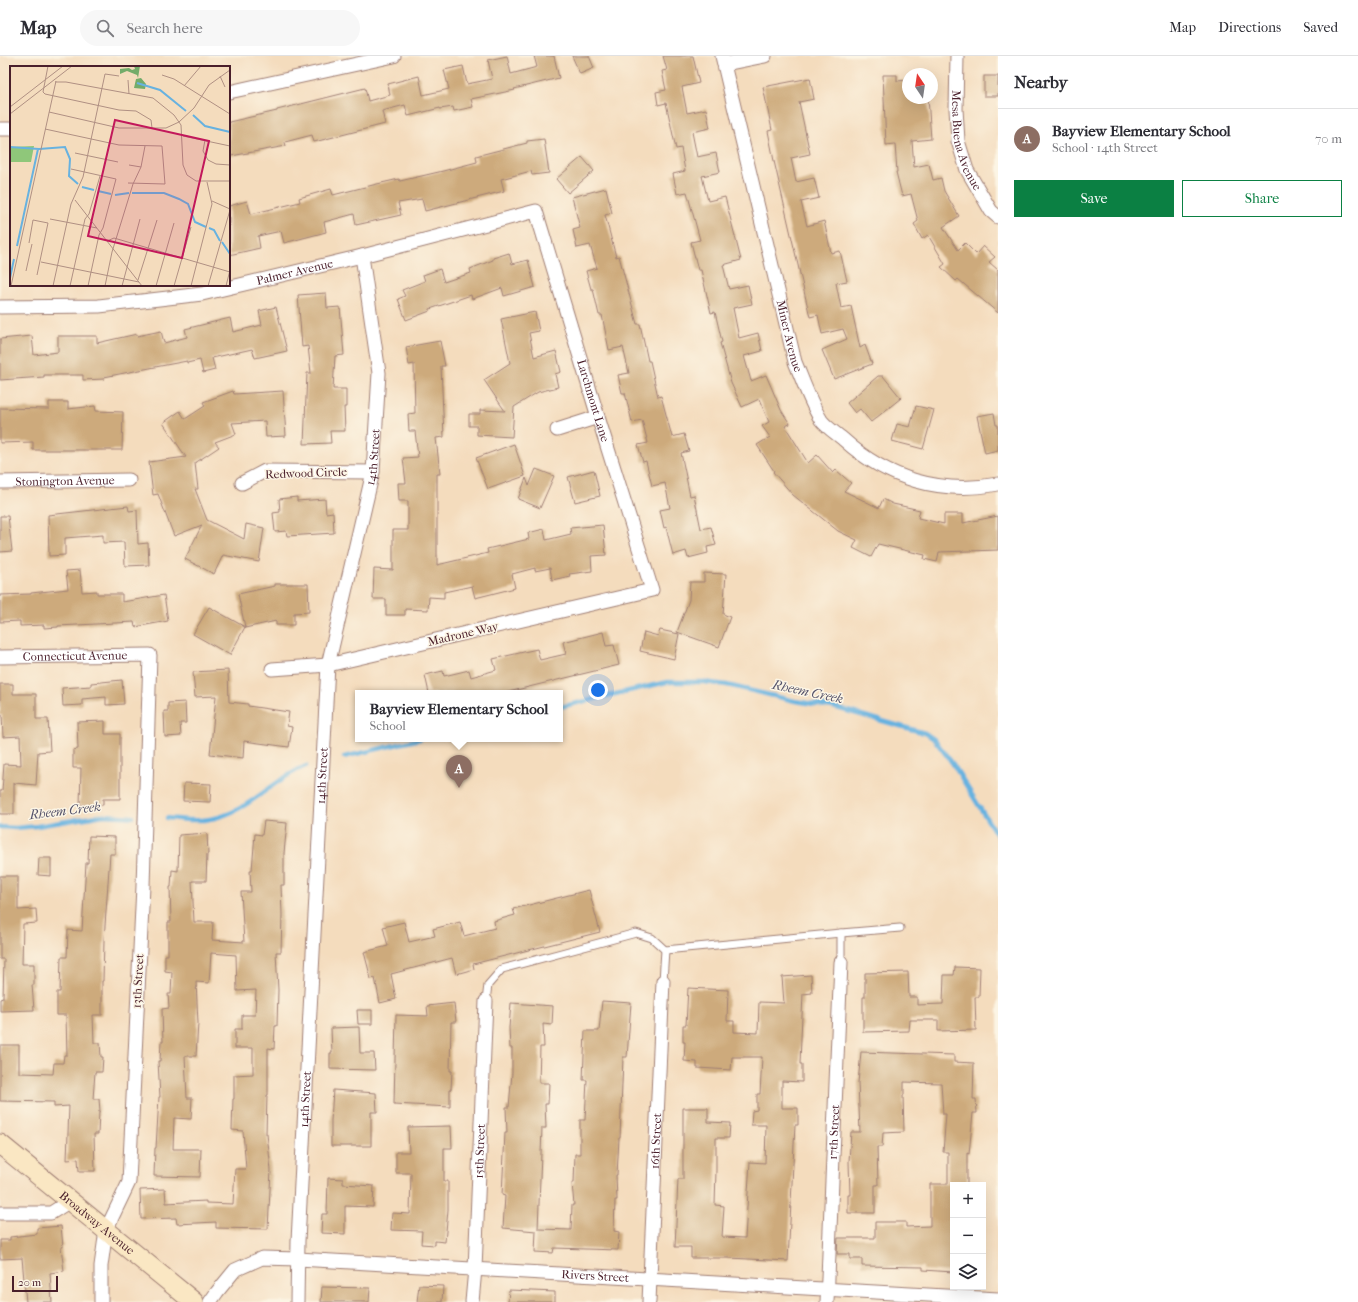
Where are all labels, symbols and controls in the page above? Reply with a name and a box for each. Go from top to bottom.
search box [80,10,360,46]
text: Map [20,17,56,39]
icon: search [94,17,116,39]
text: Search here [126,19,203,37]
text: Map [1169,19,1196,36]
text: Directions [1218,19,1281,36]
text: Saved [1303,19,1338,36]
inset map [10,66,230,286]
north arrow [902,68,938,104]
text: Nearby [1014,72,1068,92]
street label: Mesa Buena Avenue [949,90,984,193]
text: Bayview Elementary School [1052,122,1231,140]
text: A [1023,131,1031,146]
text: 70 m [1315,131,1342,146]
text: School · 14th Street [1052,140,1158,155]
button: Save [1014,180,1174,217]
button: Share [1182,180,1342,217]
street label: Palmer Avenue [255,256,334,288]
street label: Miner Avenue [773,299,805,374]
street label: Larchmont Lane [574,358,612,444]
street label: 14th Street [363,428,383,487]
street label: Redwood Circle [265,465,347,481]
street label: Stonington Avenue [15,473,115,489]
street label: Madrone Way [426,619,500,649]
street label: Connecticut Avenue [23,648,127,664]
water label: Rheem Creek [770,676,845,706]
your location [588,680,608,700]
popup [355,690,563,742]
text: Bayview Elementary School [370,700,548,718]
text: School [370,718,406,733]
street label: 14th Street [314,746,331,804]
pin: A [446,755,472,788]
water label: Rheem Creek [28,799,102,822]
street label: 13th Street [130,953,146,1009]
street label: 14th Street [297,1070,314,1128]
street label: 17th Street [826,1103,842,1160]
street label: 16th Street [648,1112,664,1169]
street label: 15th Street [472,1123,488,1179]
map controls [950,1182,986,1290]
button: + [950,1182,986,1218]
street label: Broadway Avenue [56,1188,137,1258]
button: − [950,1218,986,1254]
button: layers [950,1254,986,1290]
street label: Rivers Street [561,1267,630,1285]
scale bar [12,1274,58,1293]
text: 20 m [18,1276,41,1289]

